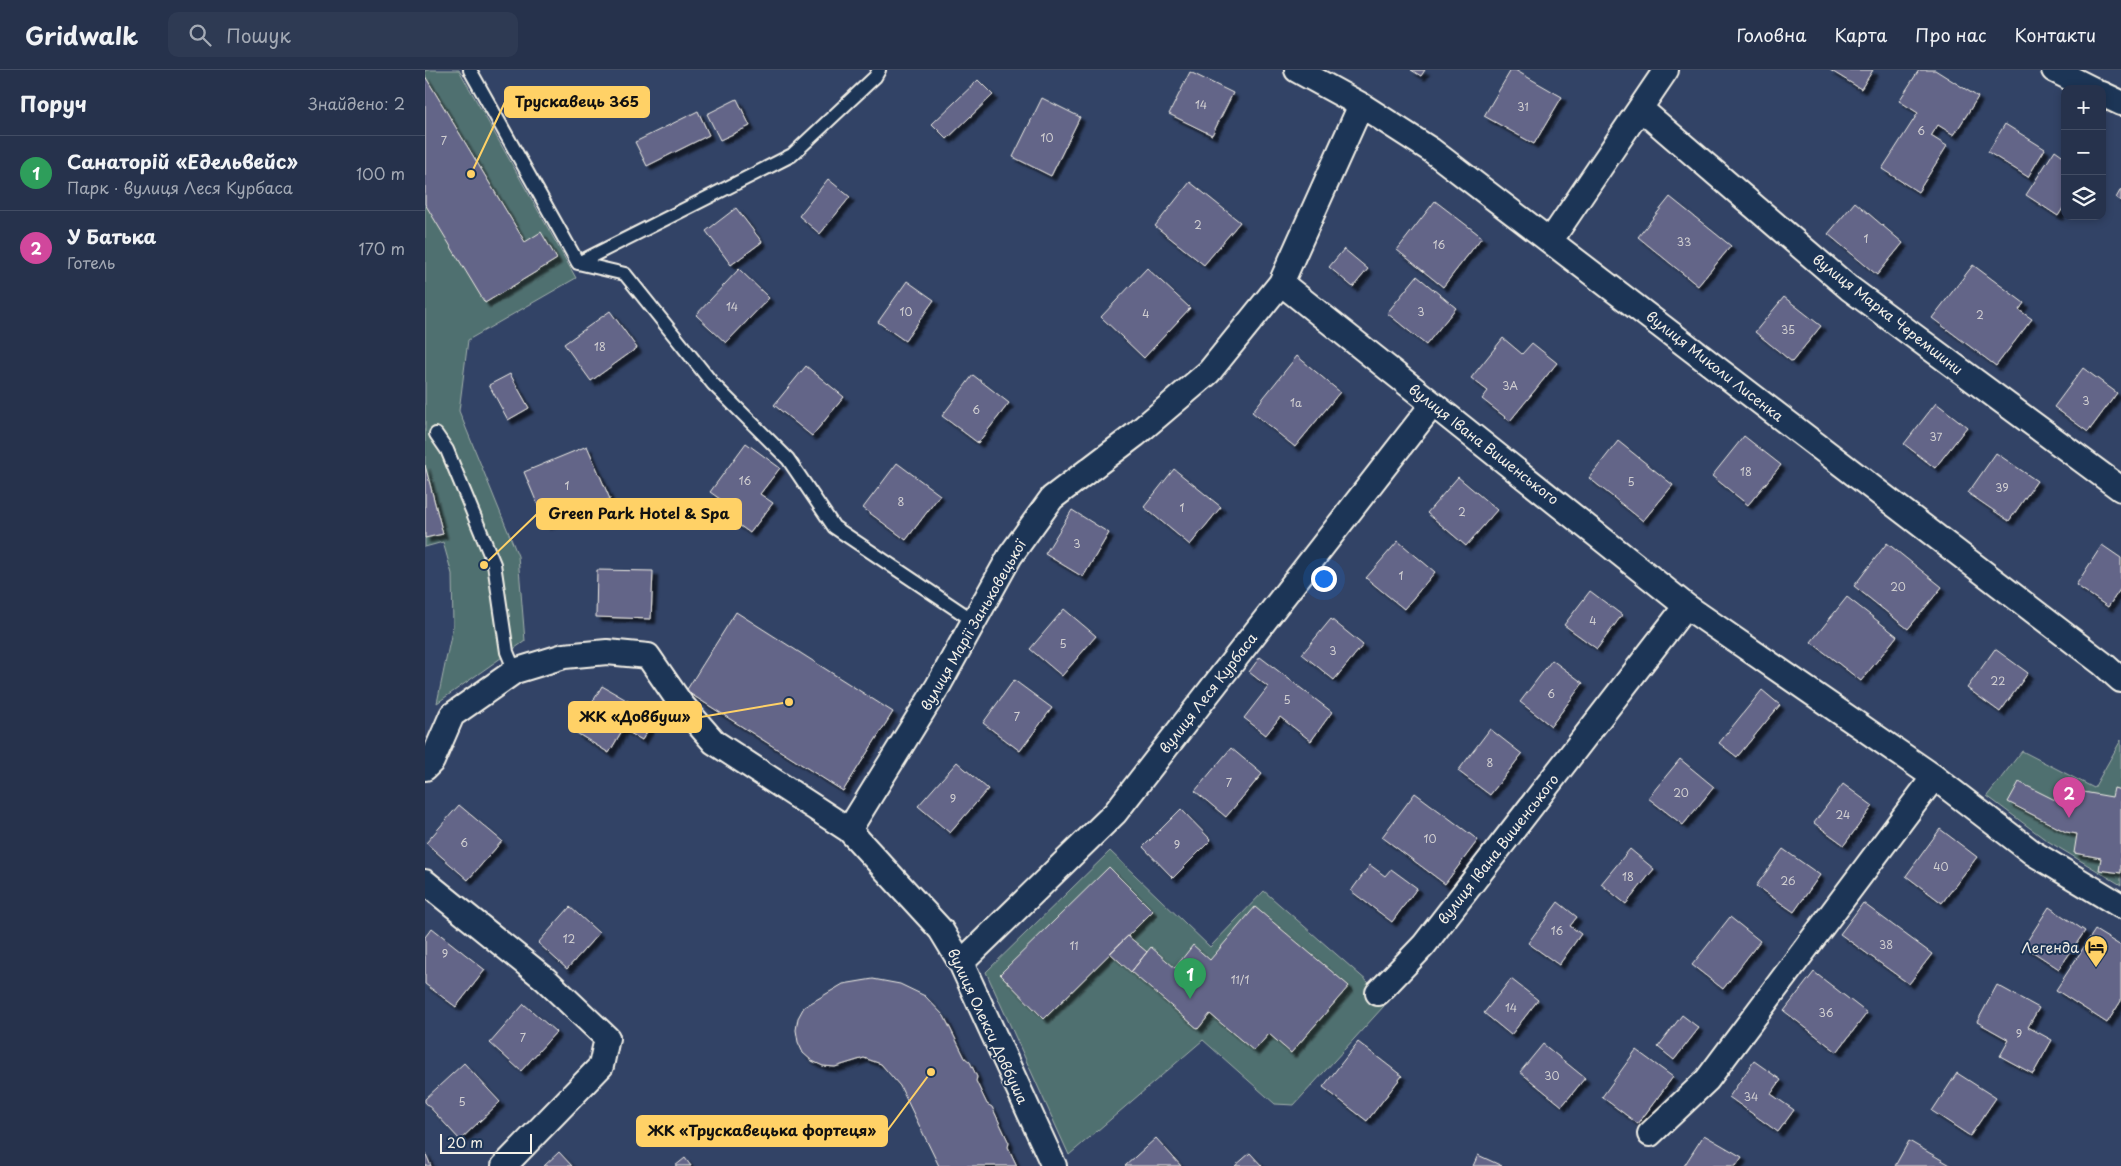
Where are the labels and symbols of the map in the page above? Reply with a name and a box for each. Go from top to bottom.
callout: Трускавець 365 [505,87,649,117]
text: Трускавець 365 [515,89,639,112]
house number: 14 [1195,96,1207,113]
house number: 31 [1517,98,1529,115]
house number: 6 [1917,122,1925,139]
house number: 10 [1041,129,1053,146]
house number: 7 [441,132,447,149]
house number: 2 [1194,216,1202,233]
house number: 1 [1864,230,1869,247]
house number: 33 [1677,233,1691,250]
house number: 16 [1433,236,1446,253]
street label: вулиця Марка Черемшини [1808,249,1968,379]
house number: 14 [726,298,738,315]
house number: 10 [900,303,912,320]
house number: 3 [1417,303,1425,320]
house number: 4 [1142,305,1150,322]
street label: вулиця Миколи Лисенка [1642,306,1788,427]
house number: 2 [1976,306,1984,323]
house number: 35 [1781,321,1795,338]
house number: 18 [594,338,606,355]
house number: 3А [1502,377,1518,394]
street label: вулиця Івана Вишенського [1404,379,1564,510]
house number: 3 [2082,392,2090,409]
house number: 1а [1290,394,1302,411]
house number: 6 [972,401,980,418]
house number: 37 [1930,428,1943,445]
house number: 18 [1740,463,1752,480]
house number: 16 [739,472,752,489]
house number: 5 [1627,473,1635,490]
house number: 1 [565,477,570,494]
house number: 39 [1995,479,2009,496]
house number: 8 [898,493,905,510]
callout: Green Park Hotel & Spa [537,499,741,529]
house number: 1 [1180,499,1185,516]
text: Green Park Hotel & Spa [548,501,731,524]
house number: 2 [1458,503,1466,520]
street label: вулиця Марії Заньковецької [915,535,1031,714]
house number: 3 [1073,535,1081,552]
your location [1311,566,1337,592]
house number: 1 [1399,567,1404,584]
house number: 20 [1890,578,1906,595]
house number: 4 [1589,612,1597,629]
street label: вулиця Леся Курбаса [1154,628,1262,758]
house number: 5 [1059,635,1067,652]
house number: 3 [1329,642,1337,659]
house number: 22 [1991,672,2005,689]
house number: 6 [1547,685,1555,702]
house number: 5 [1283,691,1291,708]
callout: ЖК «Довбуш» [569,702,701,732]
text: ЖК «Довбуш» [578,704,691,727]
house number: 7 [1014,708,1020,725]
house number: 8 [1487,754,1494,771]
street label: вулиця Івана Вишенського [1433,769,1564,929]
house number: 7 [1226,774,1232,791]
pin: 2 [2053,777,2085,818]
house number: 20 [1673,784,1689,801]
house number: 9 [950,790,956,807]
house number: 24 [1836,806,1850,823]
house number: 10 [1424,830,1436,847]
house number: 6 [460,834,468,851]
house number: 9 [1174,836,1180,853]
house number: 40 [1933,858,1949,875]
house number: 18 [1622,868,1634,885]
house number: 26 [1780,872,1796,889]
house number: 16 [1551,922,1564,939]
house number: 12 [563,930,576,947]
hotel icon: Легенда [2083,934,2109,968]
house number: 38 [1879,936,1893,953]
house number: 11 [1069,937,1079,954]
place label: Легенда [2022,937,2079,958]
house number: 9 [442,945,448,962]
street label: вулиця Олекси Довбуша [943,945,1034,1108]
pin: 1 [1174,958,1206,999]
house number: 11/1 [1231,971,1249,988]
house number: 14 [1505,999,1517,1016]
house number: 36 [1819,1004,1834,1021]
house number: 9 [2016,1025,2022,1042]
house number: 7 [520,1029,526,1046]
house number: 30 [1544,1067,1560,1084]
house number: 34 [1744,1088,1758,1105]
house number: 5 [458,1093,466,1110]
callout: ЖК «Трускавецька фортеця» [637,1116,887,1146]
text: ЖК «Трускавецька фортеця» [647,1118,876,1141]
scale bar [440,1131,533,1154]

